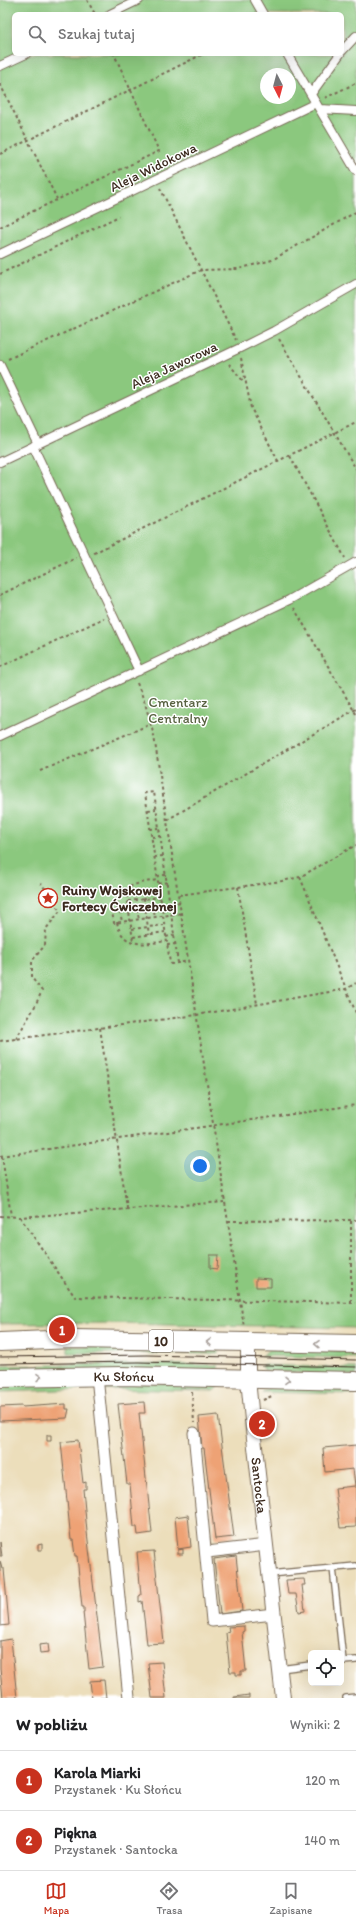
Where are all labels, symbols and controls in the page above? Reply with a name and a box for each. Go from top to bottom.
search box [12,12,344,56]
icon: search [26,23,48,45]
text: Szukaj tutaj [58,25,135,43]
north arrow [260,68,296,104]
street label: Aleja Widokowa [107,139,200,196]
street label: Aleja Jaworowa [128,338,221,393]
park label: Cmentarz Centralny [148,694,208,727]
place label: Ruiny Wojskowej Fortecy Ćwiczebnej [62,882,177,915]
place icon: Ruiny Wojskowej Fortecy Ćwiczebnej [37,887,59,909]
your location [190,1156,210,1176]
pin: 1 [49,1315,75,1345]
road number: 10 [149,1330,173,1352]
one-way arrow [206,1338,212,1346]
one-way arrow [314,1340,320,1348]
street label: Ku Słońcu [93,1368,155,1386]
one-way arrow [36,1373,42,1381]
one-way arrow [284,1376,290,1384]
pin: 2 [249,1409,275,1439]
street label: Santocka [247,1456,270,1515]
map controls [308,1650,344,1686]
button: locate [308,1650,344,1686]
text: W pobliżu [16,1714,87,1734]
text: Wyniki: 2 [290,1717,340,1732]
text: Karola Miarki [54,1764,141,1782]
text: 1 [26,1773,32,1788]
text: 120 m [305,1773,340,1788]
text: Przystanek · Ku Słońcu [54,1782,182,1797]
text: Piękna [54,1824,97,1842]
text: 2 [26,1833,32,1848]
text: 140 m [304,1833,340,1848]
text: Przystanek · Santocka [54,1842,178,1857]
tab: Mapa [44,1880,69,1917]
tab: Trasa [157,1880,182,1917]
tab: Zapisane [270,1880,312,1917]

